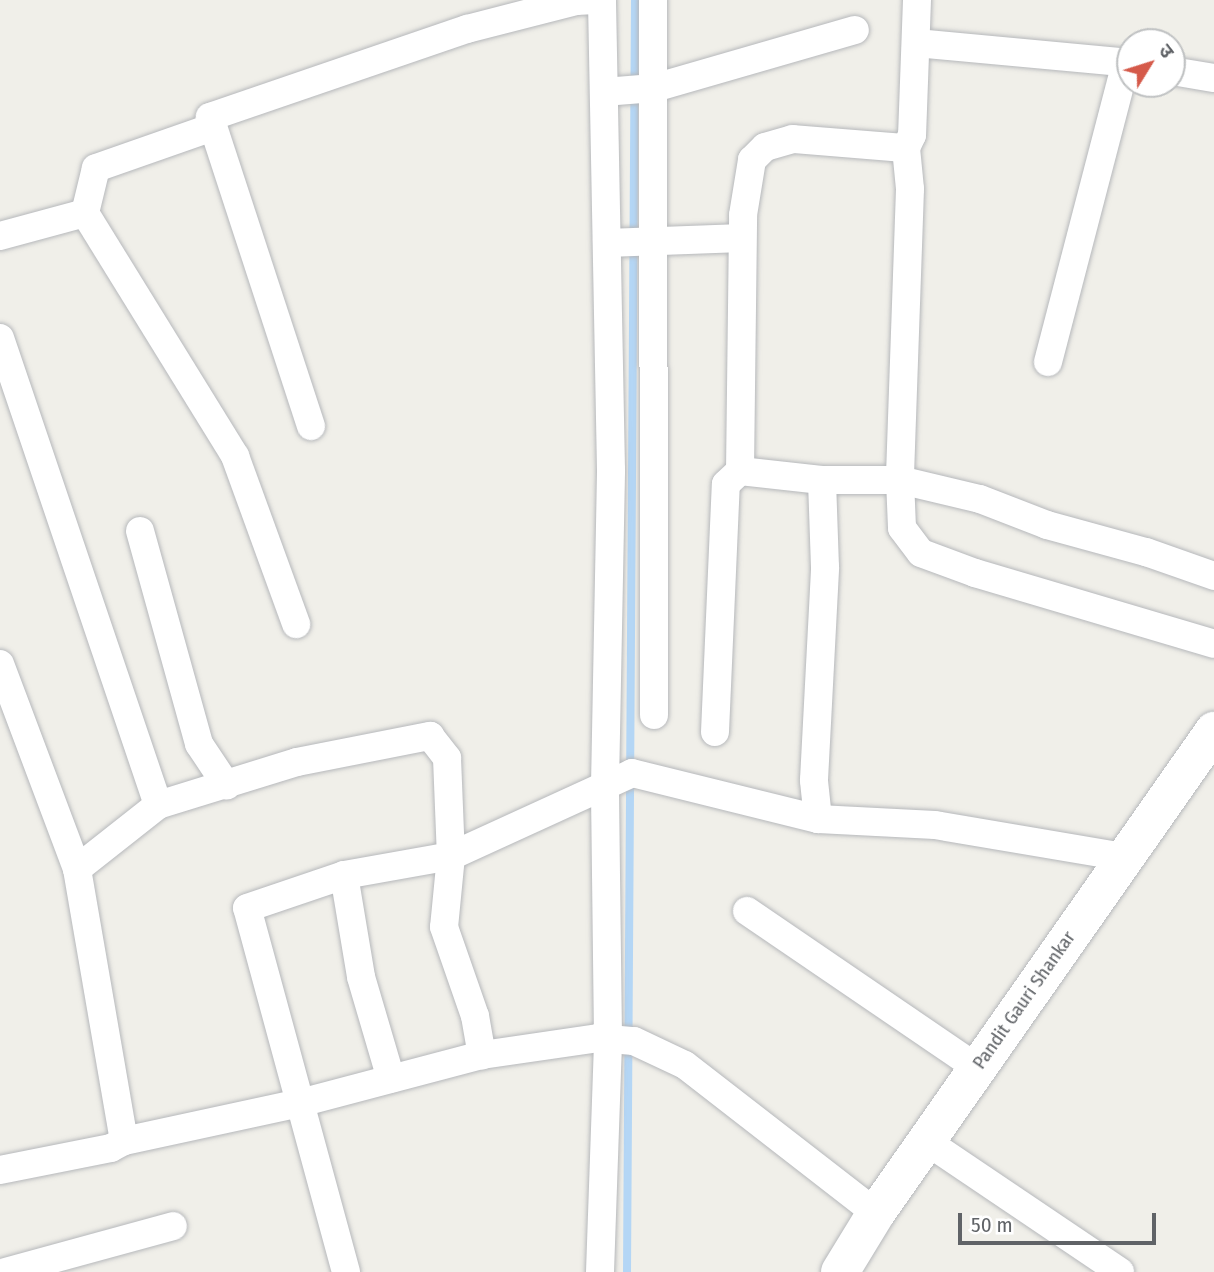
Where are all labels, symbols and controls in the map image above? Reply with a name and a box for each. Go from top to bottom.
north arrow [1116,28,1186,98]
text: उ [1154,40,1179,62]
street label: Pandit Gauri Shankar [968,927,1080,1073]
scale bar [962,1198,1160,1242]
text: 50 m [971,1212,1013,1238]

